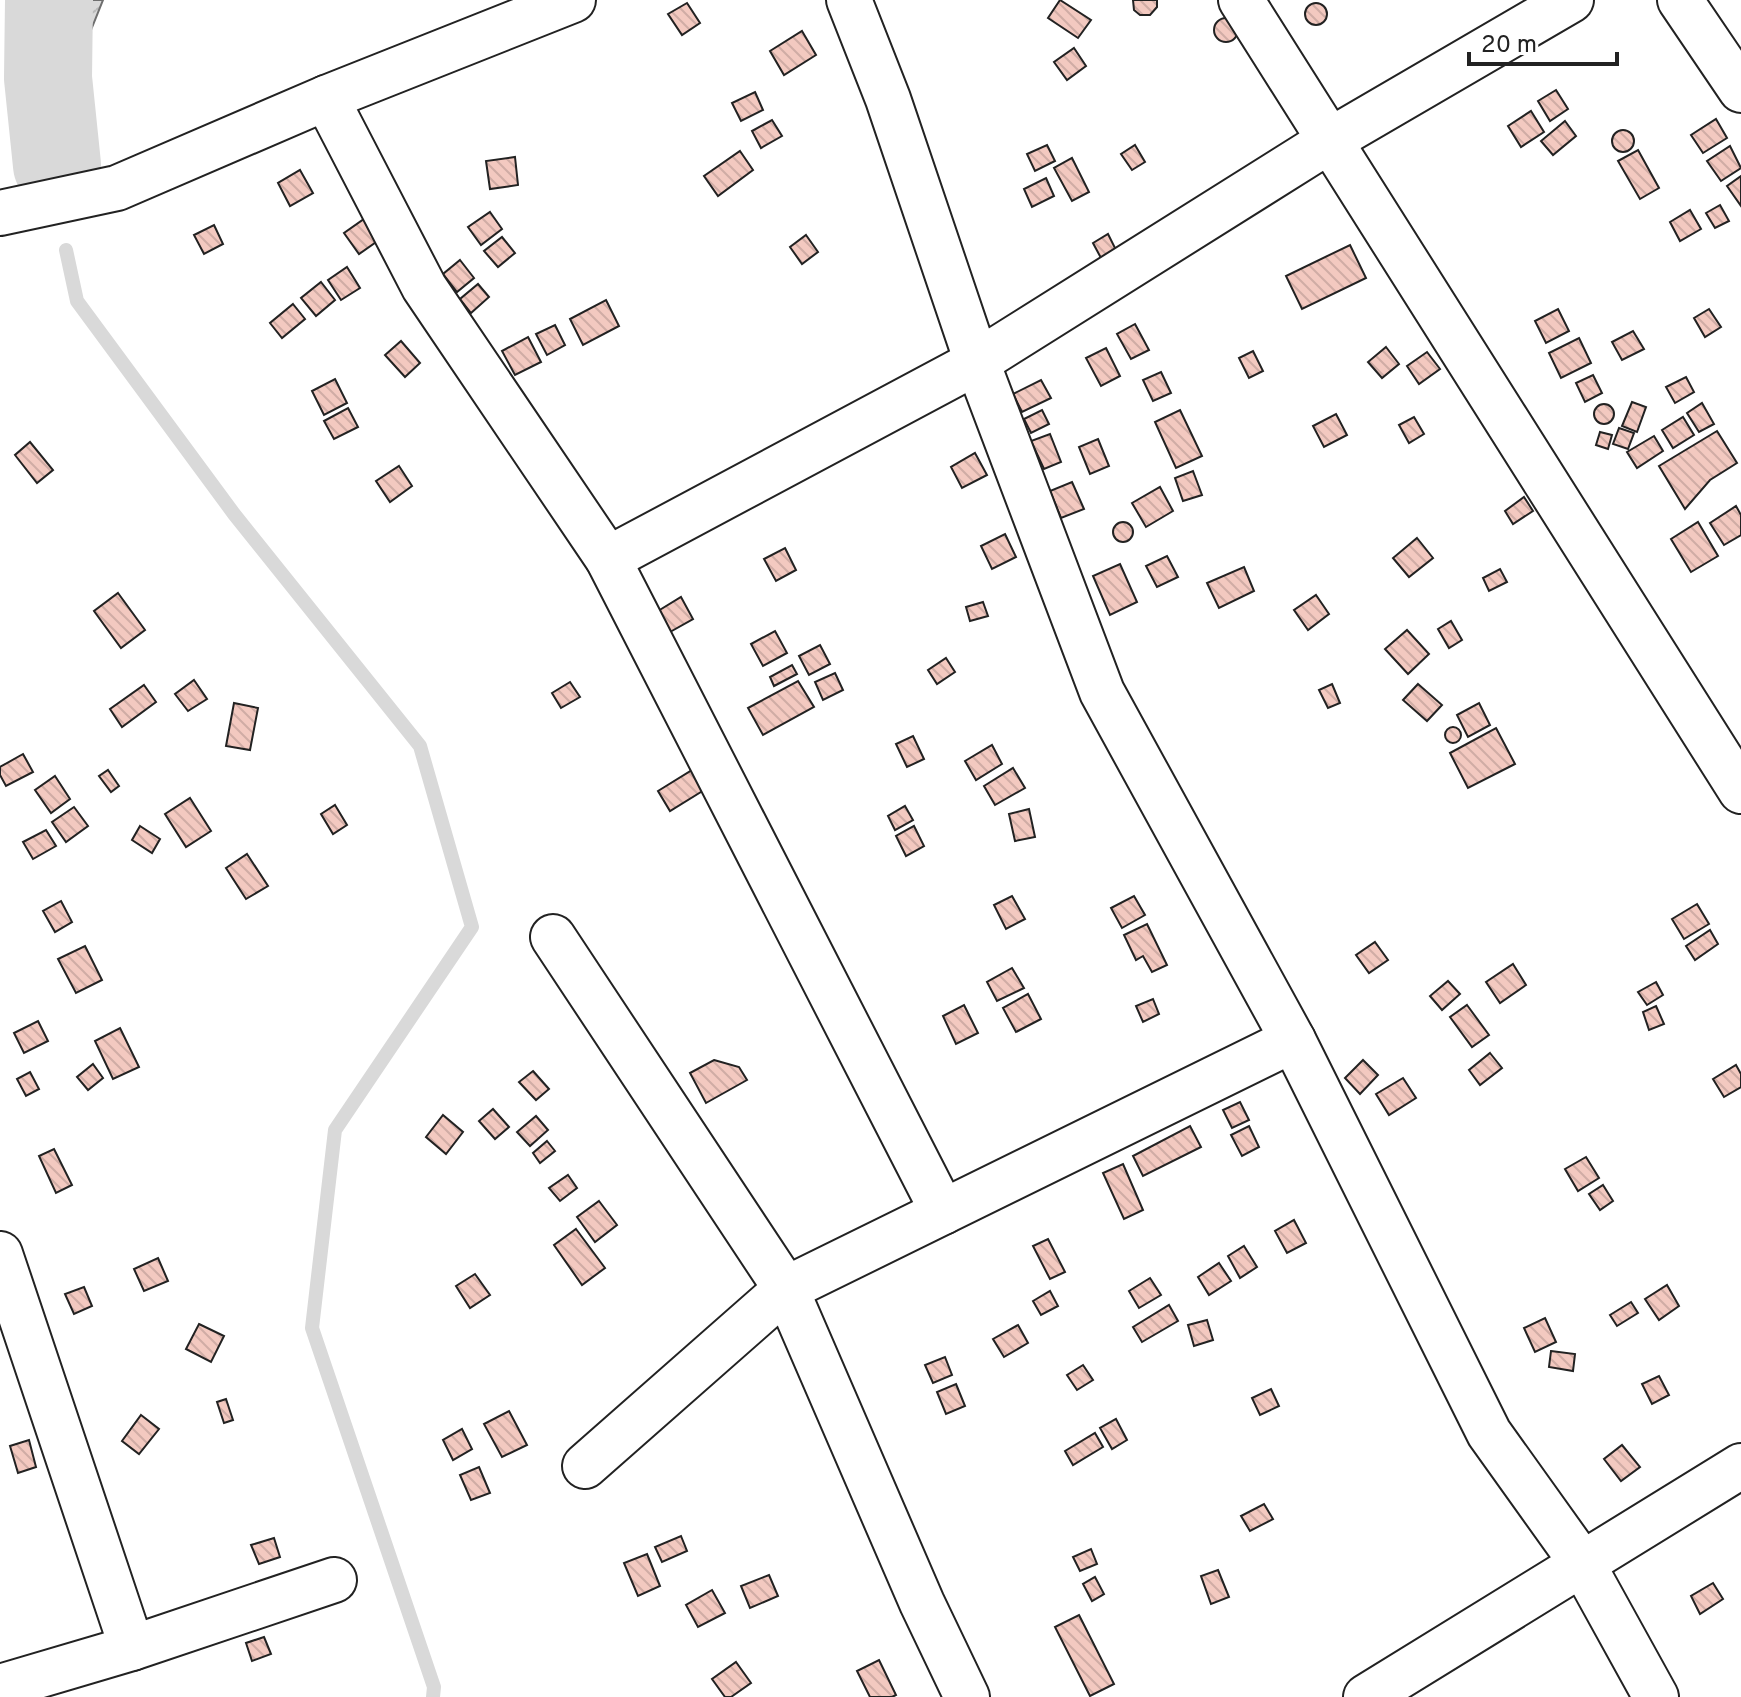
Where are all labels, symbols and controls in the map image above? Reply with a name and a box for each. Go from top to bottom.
scale bar [1469,16,1617,66]
text: 20 m [1481,31,1537,61]

